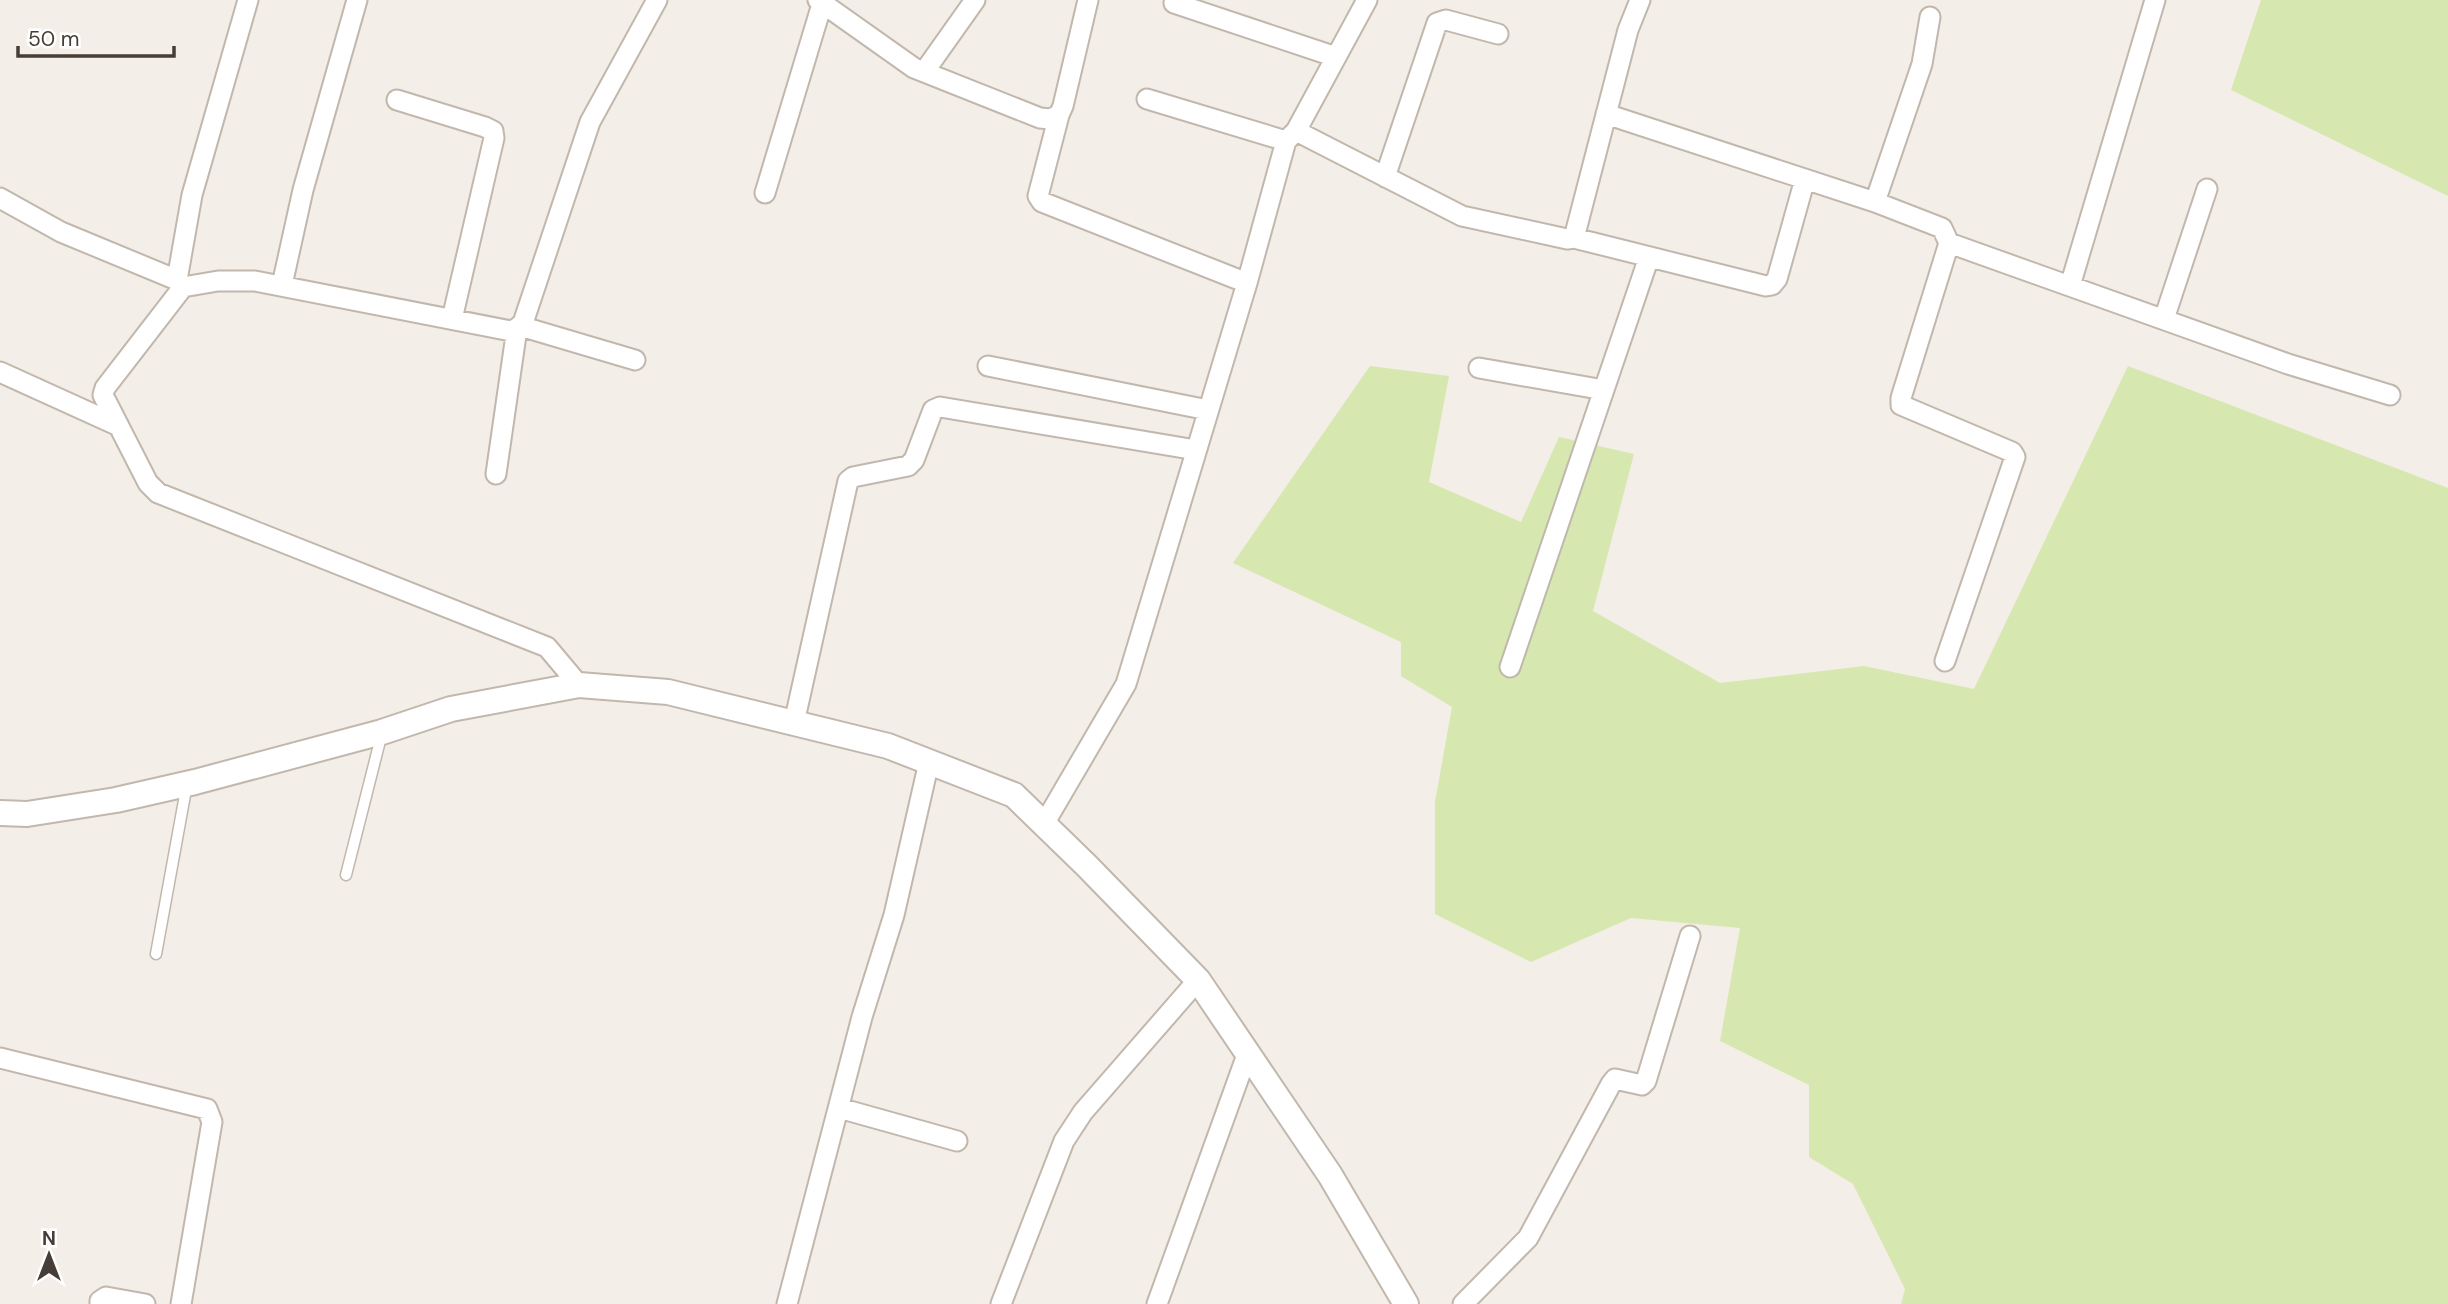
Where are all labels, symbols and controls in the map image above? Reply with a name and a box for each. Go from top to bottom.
scale bar [18,14,173,58]
text: 50 m [28,25,79,53]
north arrow [14,1220,84,1290]
text: N [42,1226,56,1251]

